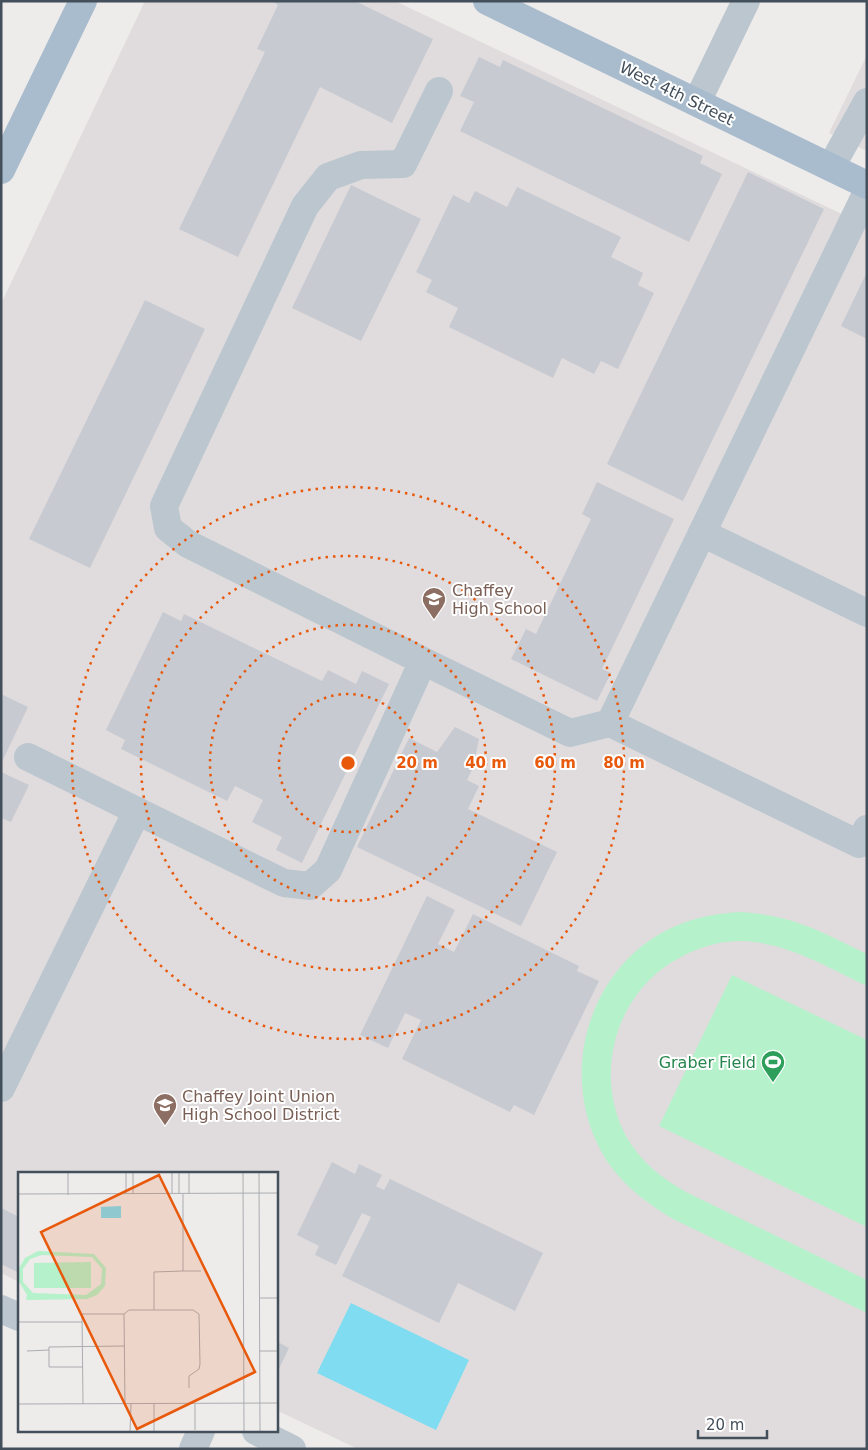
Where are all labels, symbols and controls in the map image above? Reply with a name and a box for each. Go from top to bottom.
street label: West 4th Street [617,58,737,129]
place label: Chaffey High School [452,581,547,618]
school or university icon: Chaffey High School [421,586,447,620]
centre of rings [339,754,357,772]
text: 20 m [396,754,438,772]
text: 40 m [465,754,507,772]
text: 60 m [534,754,576,772]
text: 80 m [603,754,645,772]
sports icon: Graber Field [760,1049,786,1083]
place label: Graber Field [659,1053,756,1072]
place label: Chaffey Joint Union High School District [182,1087,340,1124]
school or university icon: Chaffey Joint Union High School District [152,1092,178,1126]
inset map [18,1172,278,1432]
scale bar [698,1408,767,1440]
text: 20 m [706,1416,744,1434]

